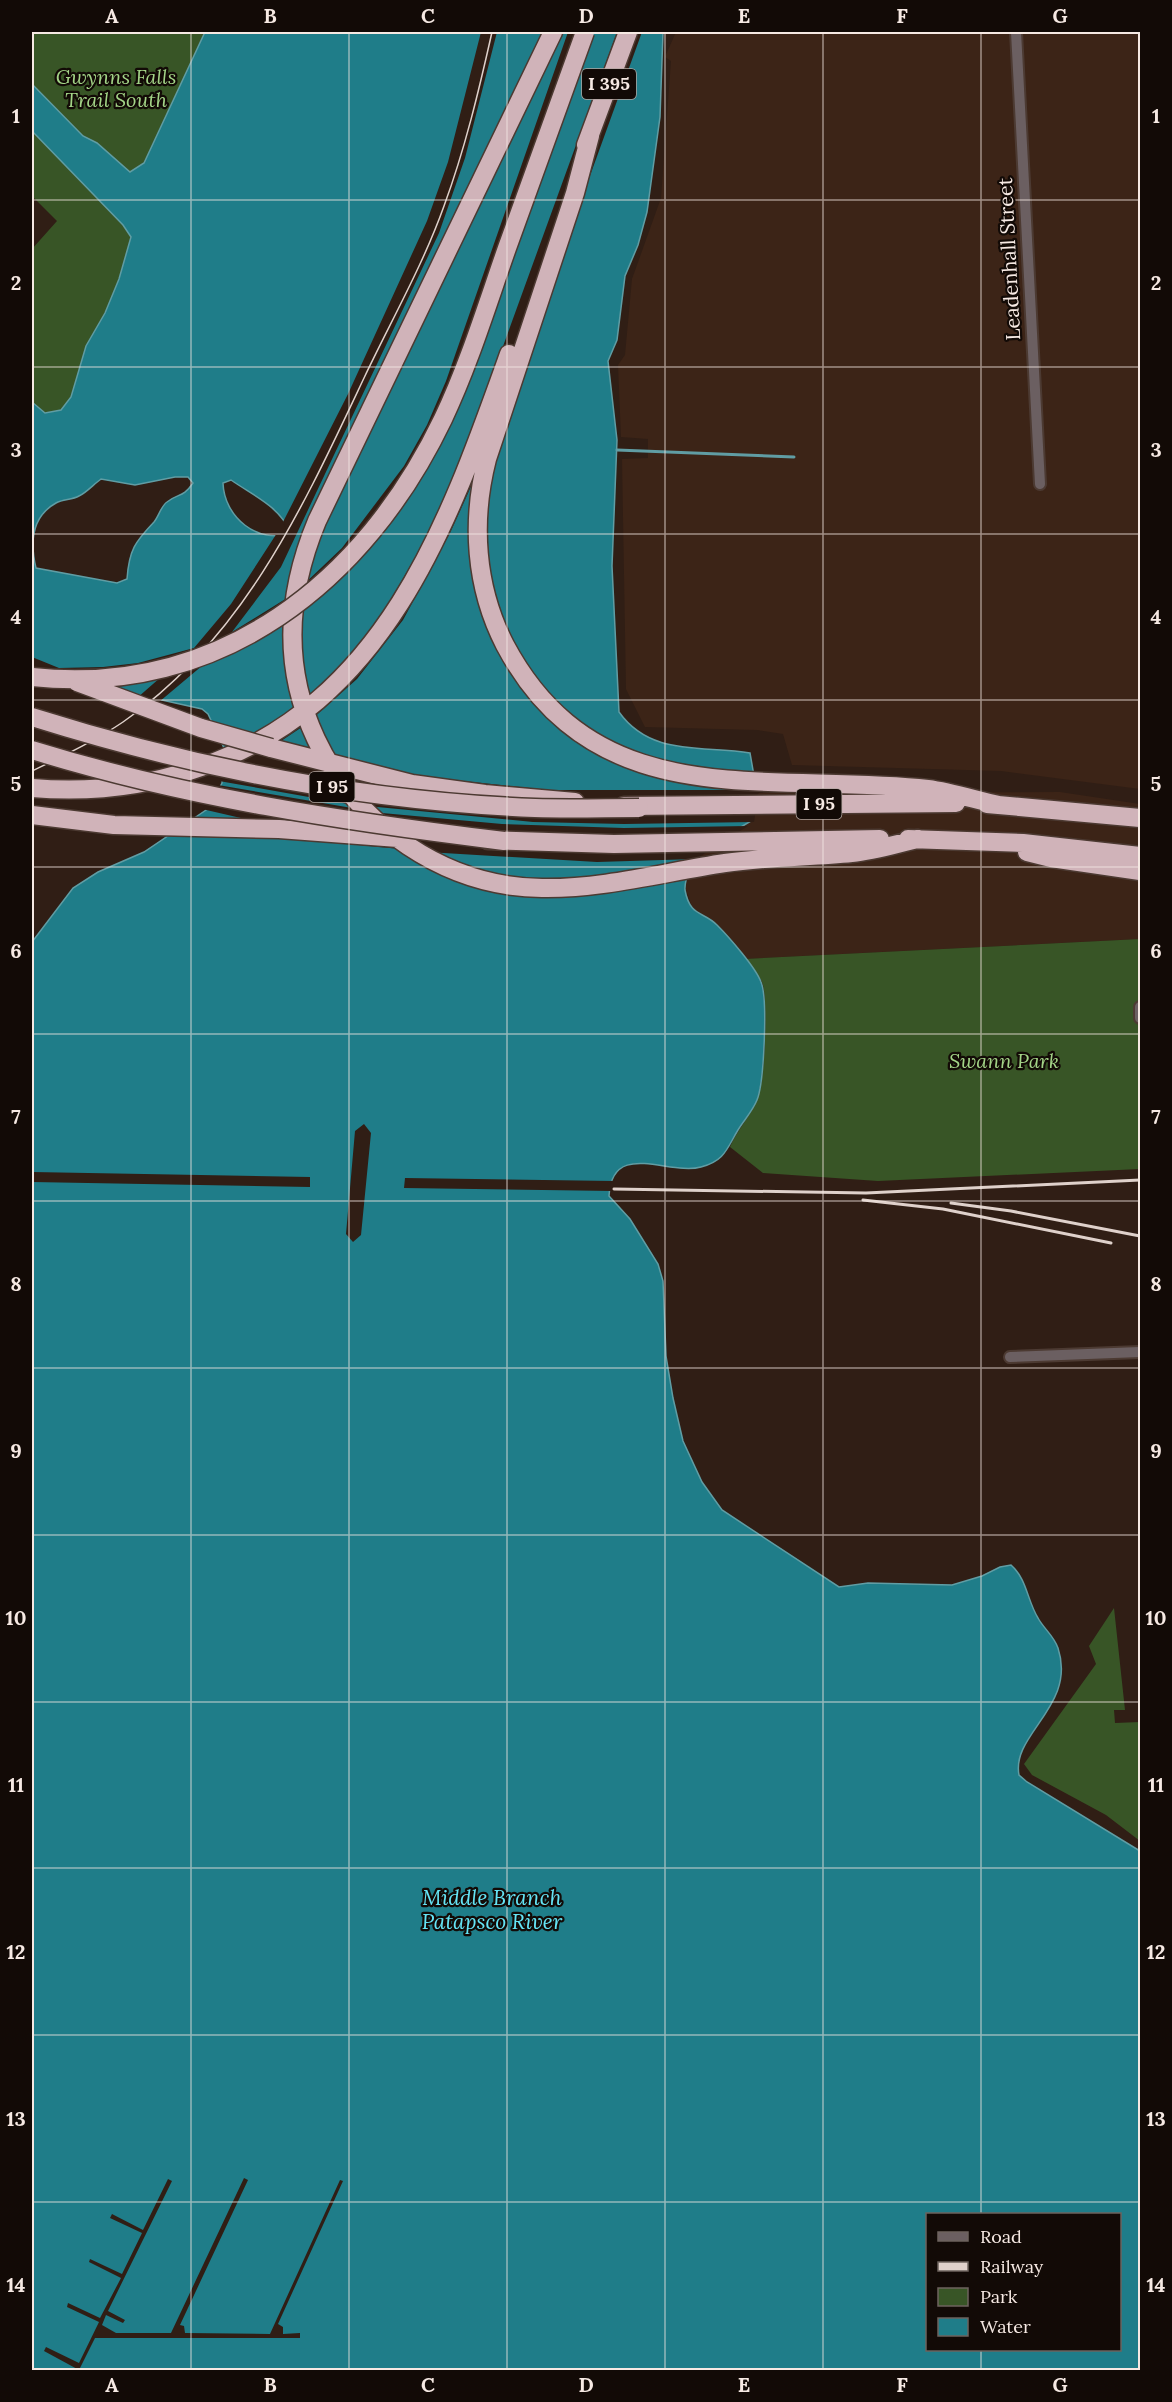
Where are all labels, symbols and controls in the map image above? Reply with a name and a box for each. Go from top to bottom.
text: A [105,3,119,28]
text: B [263,3,277,28]
text: C [421,3,435,28]
text: D [578,3,594,28]
text: E [738,3,750,28]
text: F [896,3,908,28]
text: G [1052,3,1068,28]
park label: Gwynns Falls Trail South [56,64,176,112]
road number: I 395 [582,69,636,99]
text: 1 [12,103,20,128]
text: 1 [1152,103,1160,128]
street label: Leadenhall Street [992,177,1025,341]
text: 2 [11,270,21,295]
text: 2 [1151,270,1161,295]
text: 3 [10,437,22,462]
text: 3 [1150,437,1162,462]
text: 4 [11,604,22,629]
text: 4 [1151,604,1162,629]
text: 5 [11,771,22,796]
text: 5 [1151,771,1162,796]
road number: I 95 [310,772,354,802]
road number: I 95 [796,789,842,819]
text: 6 [10,938,22,963]
text: 6 [1150,938,1162,963]
park label: Swann Park [949,1048,1059,1073]
text: 7 [11,1104,21,1129]
text: 7 [1151,1104,1161,1129]
text: 8 [10,1271,22,1296]
text: 8 [1150,1271,1162,1296]
text: 9 [10,1438,22,1463]
text: 9 [1150,1438,1162,1463]
text: 10 [6,1605,26,1630]
text: 10 [1146,1605,1166,1630]
text: 11 [8,1772,24,1797]
text: 11 [1148,1772,1164,1797]
water label: Middle Branch Patapsco River [422,1884,563,1935]
text: 12 [7,1939,25,1964]
text: 12 [1147,1939,1165,1964]
text: 13 [6,2106,26,2131]
text: 13 [1146,2106,1166,2131]
legend [926,2213,1121,2351]
text: Road [980,2225,1022,2248]
text: Railway [980,2255,1044,2278]
text: 14 [6,2272,26,2297]
text: 14 [1146,2272,1166,2297]
text: Park [980,2285,1018,2308]
text: Water [980,2315,1031,2338]
text: A [105,2372,119,2397]
text: B [263,2372,277,2397]
text: C [421,2372,435,2397]
text: D [578,2372,594,2397]
text: E [738,2372,750,2397]
text: F [896,2372,908,2397]
text: G [1052,2372,1068,2397]

